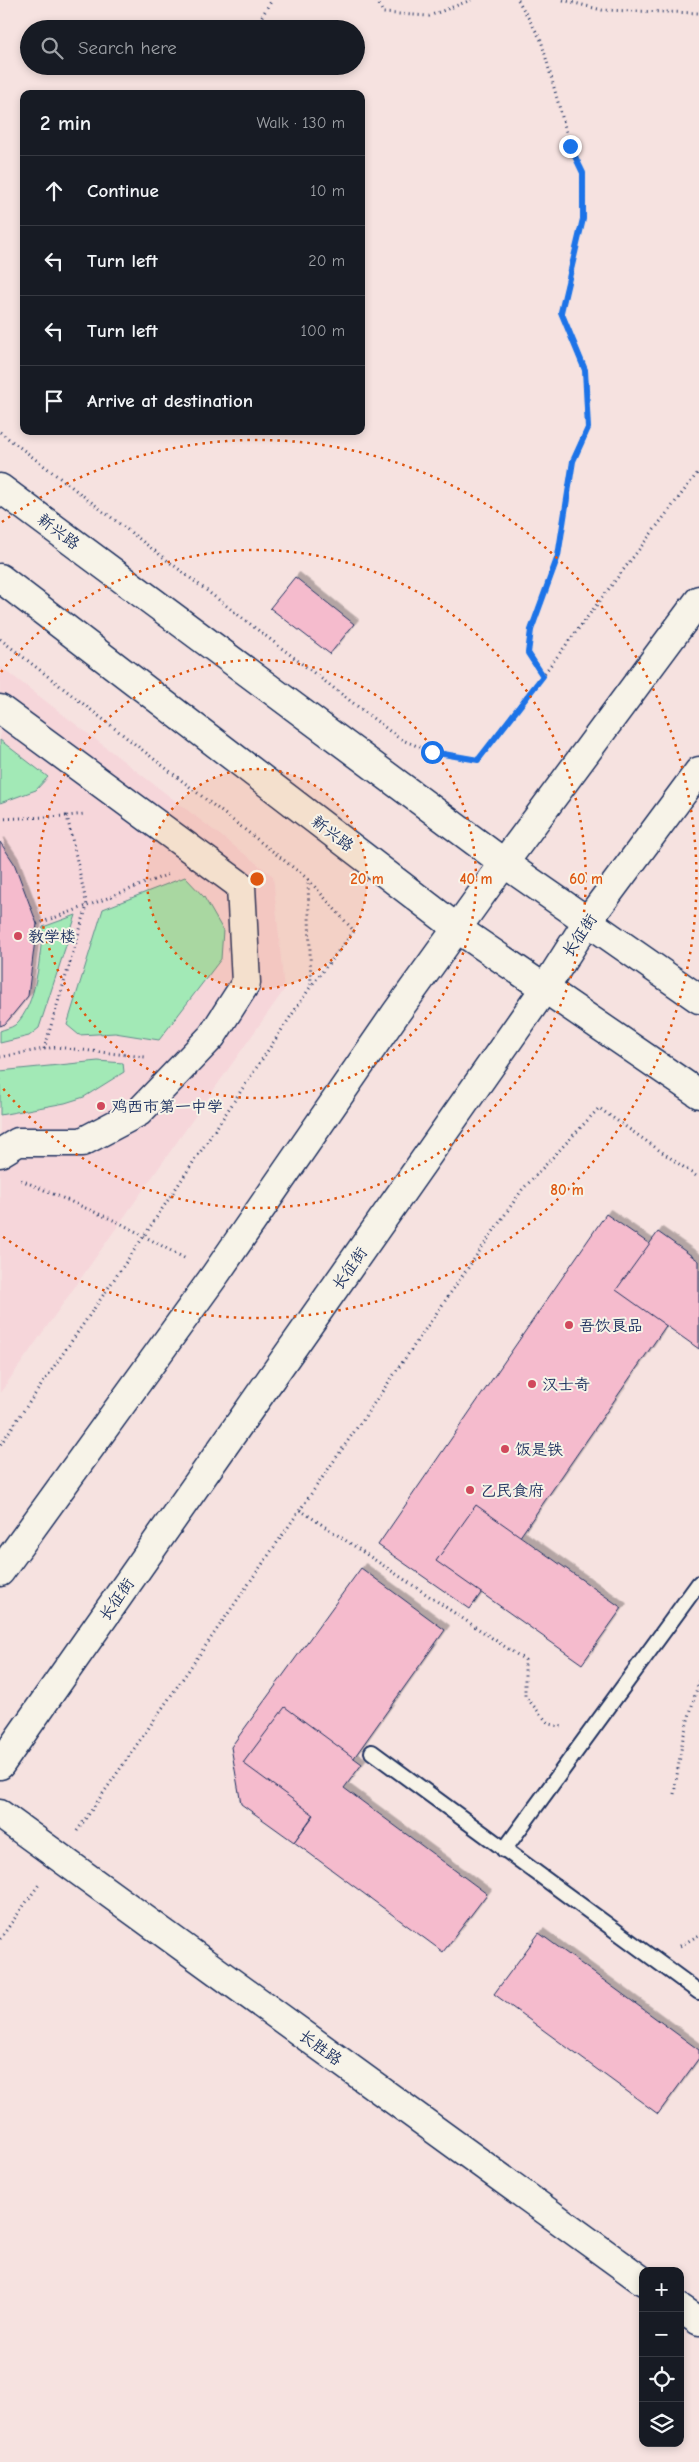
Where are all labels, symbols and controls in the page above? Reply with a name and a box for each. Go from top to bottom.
search box [20,20,365,75]
icon: search [38,34,66,62]
text: Search here [78,37,177,59]
text: 2 min [40,111,91,135]
text: Walk · 130 m [256,114,345,132]
route end [559,135,582,158]
icon: ahead [40,177,68,205]
text: Continue [87,180,159,202]
text: 10 m [310,182,345,200]
icon: left [40,247,68,275]
text: Turn left [87,250,158,272]
text: 20 m [308,252,345,270]
icon: left [40,317,68,345]
text: Turn left [87,320,158,342]
text: 100 m [301,322,345,340]
icon: arrive [40,387,68,415]
text: Arrive at destination [87,390,253,412]
street label: 新兴路 [34,510,83,553]
route start [421,741,444,764]
street label: 新兴路 [308,812,357,855]
centre of rings [248,870,266,888]
text: 20 m [350,870,384,888]
text: 40 m [460,870,493,888]
text: 60 m [569,870,603,888]
street label: 长征街 [559,911,601,960]
place label: 教学楼 [28,928,76,946]
marker: 教学楼 [12,930,24,942]
place label: 鸡西市第一中学 [111,1098,223,1116]
marker: 鸡西市第一中学 [95,1100,107,1112]
text: 80 m [550,1181,584,1199]
street label: 长征街 [329,1244,371,1293]
place label: 吾饮良品 [579,1317,643,1335]
marker: 吾饮良品 [563,1319,575,1331]
place label: 汉士奇 [542,1376,590,1394]
marker: 汉士奇 [526,1378,538,1390]
place label: 饭是铁 [515,1441,563,1459]
marker: 饭是铁 [499,1443,511,1455]
place label: 乙民食府 [480,1482,544,1500]
marker: 乙民食府 [464,1484,476,1496]
street label: 长征街 [96,1575,138,1624]
street label: 长胜路 [296,2026,345,2069]
map controls [639,2267,684,2447]
button: + [639,2267,684,2312]
button: − [639,2312,684,2357]
button: locate [639,2357,684,2402]
button: layers [639,2402,684,2447]

